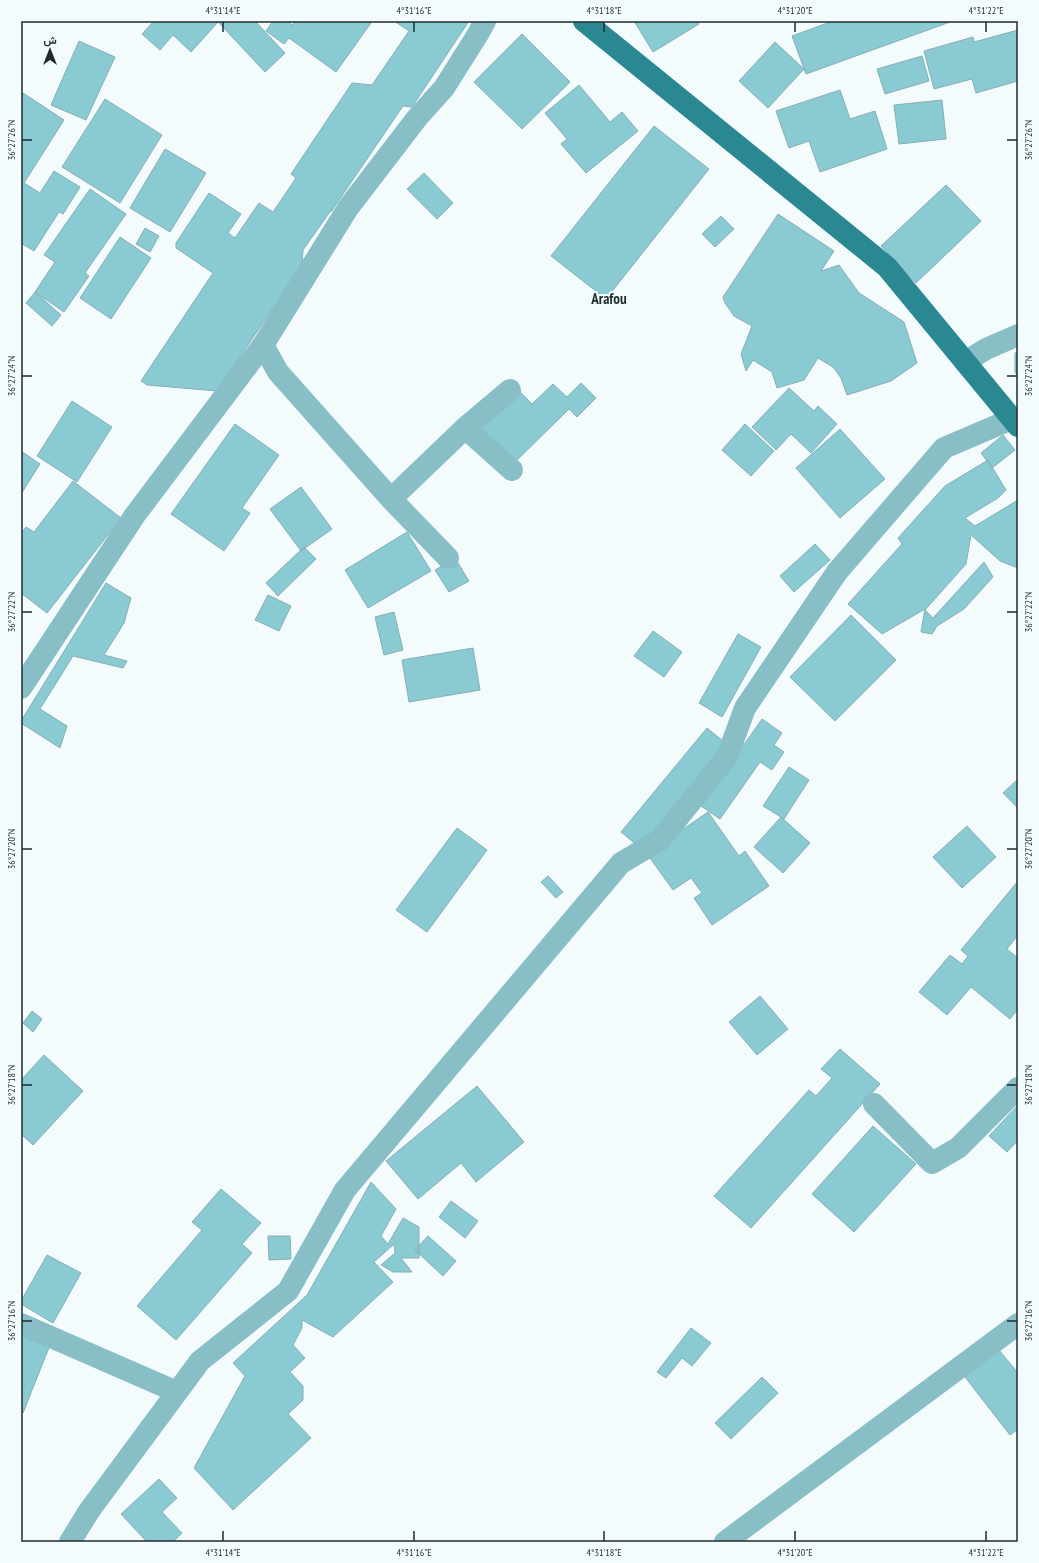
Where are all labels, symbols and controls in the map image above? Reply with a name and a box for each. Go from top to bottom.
text: 4°31'14"E [206,4,240,17]
text: 4°31'16"E [397,4,431,17]
text: 4°31'18"E [587,4,621,17]
text: 4°31'20"E [778,4,812,17]
text: 4°31'22"E [969,4,1003,17]
north arrow [30,30,70,70]
text: ش [43,33,57,47]
text: 36°27'26"N [5,120,18,160]
text: 36°27'26"N [1022,120,1035,160]
district label: Arafou [590,289,627,308]
text: 36°27'24"N [5,356,18,396]
text: 36°27'24"N [1022,356,1035,396]
text: 36°27'22"N [5,592,18,632]
text: 36°27'22"N [1022,592,1035,632]
text: 36°27'20"N [5,829,18,869]
text: 36°27'20"N [1022,829,1035,869]
text: 36°27'18"N [5,1065,18,1105]
text: 36°27'18"N [1022,1065,1035,1105]
text: 36°27'16"N [5,1301,18,1341]
text: 36°27'16"N [1022,1301,1035,1341]
text: 4°31'14"E [206,1546,240,1559]
text: 4°31'16"E [397,1546,431,1559]
text: 4°31'18"E [587,1546,621,1559]
text: 4°31'20"E [778,1546,812,1559]
text: 4°31'22"E [969,1546,1003,1559]

